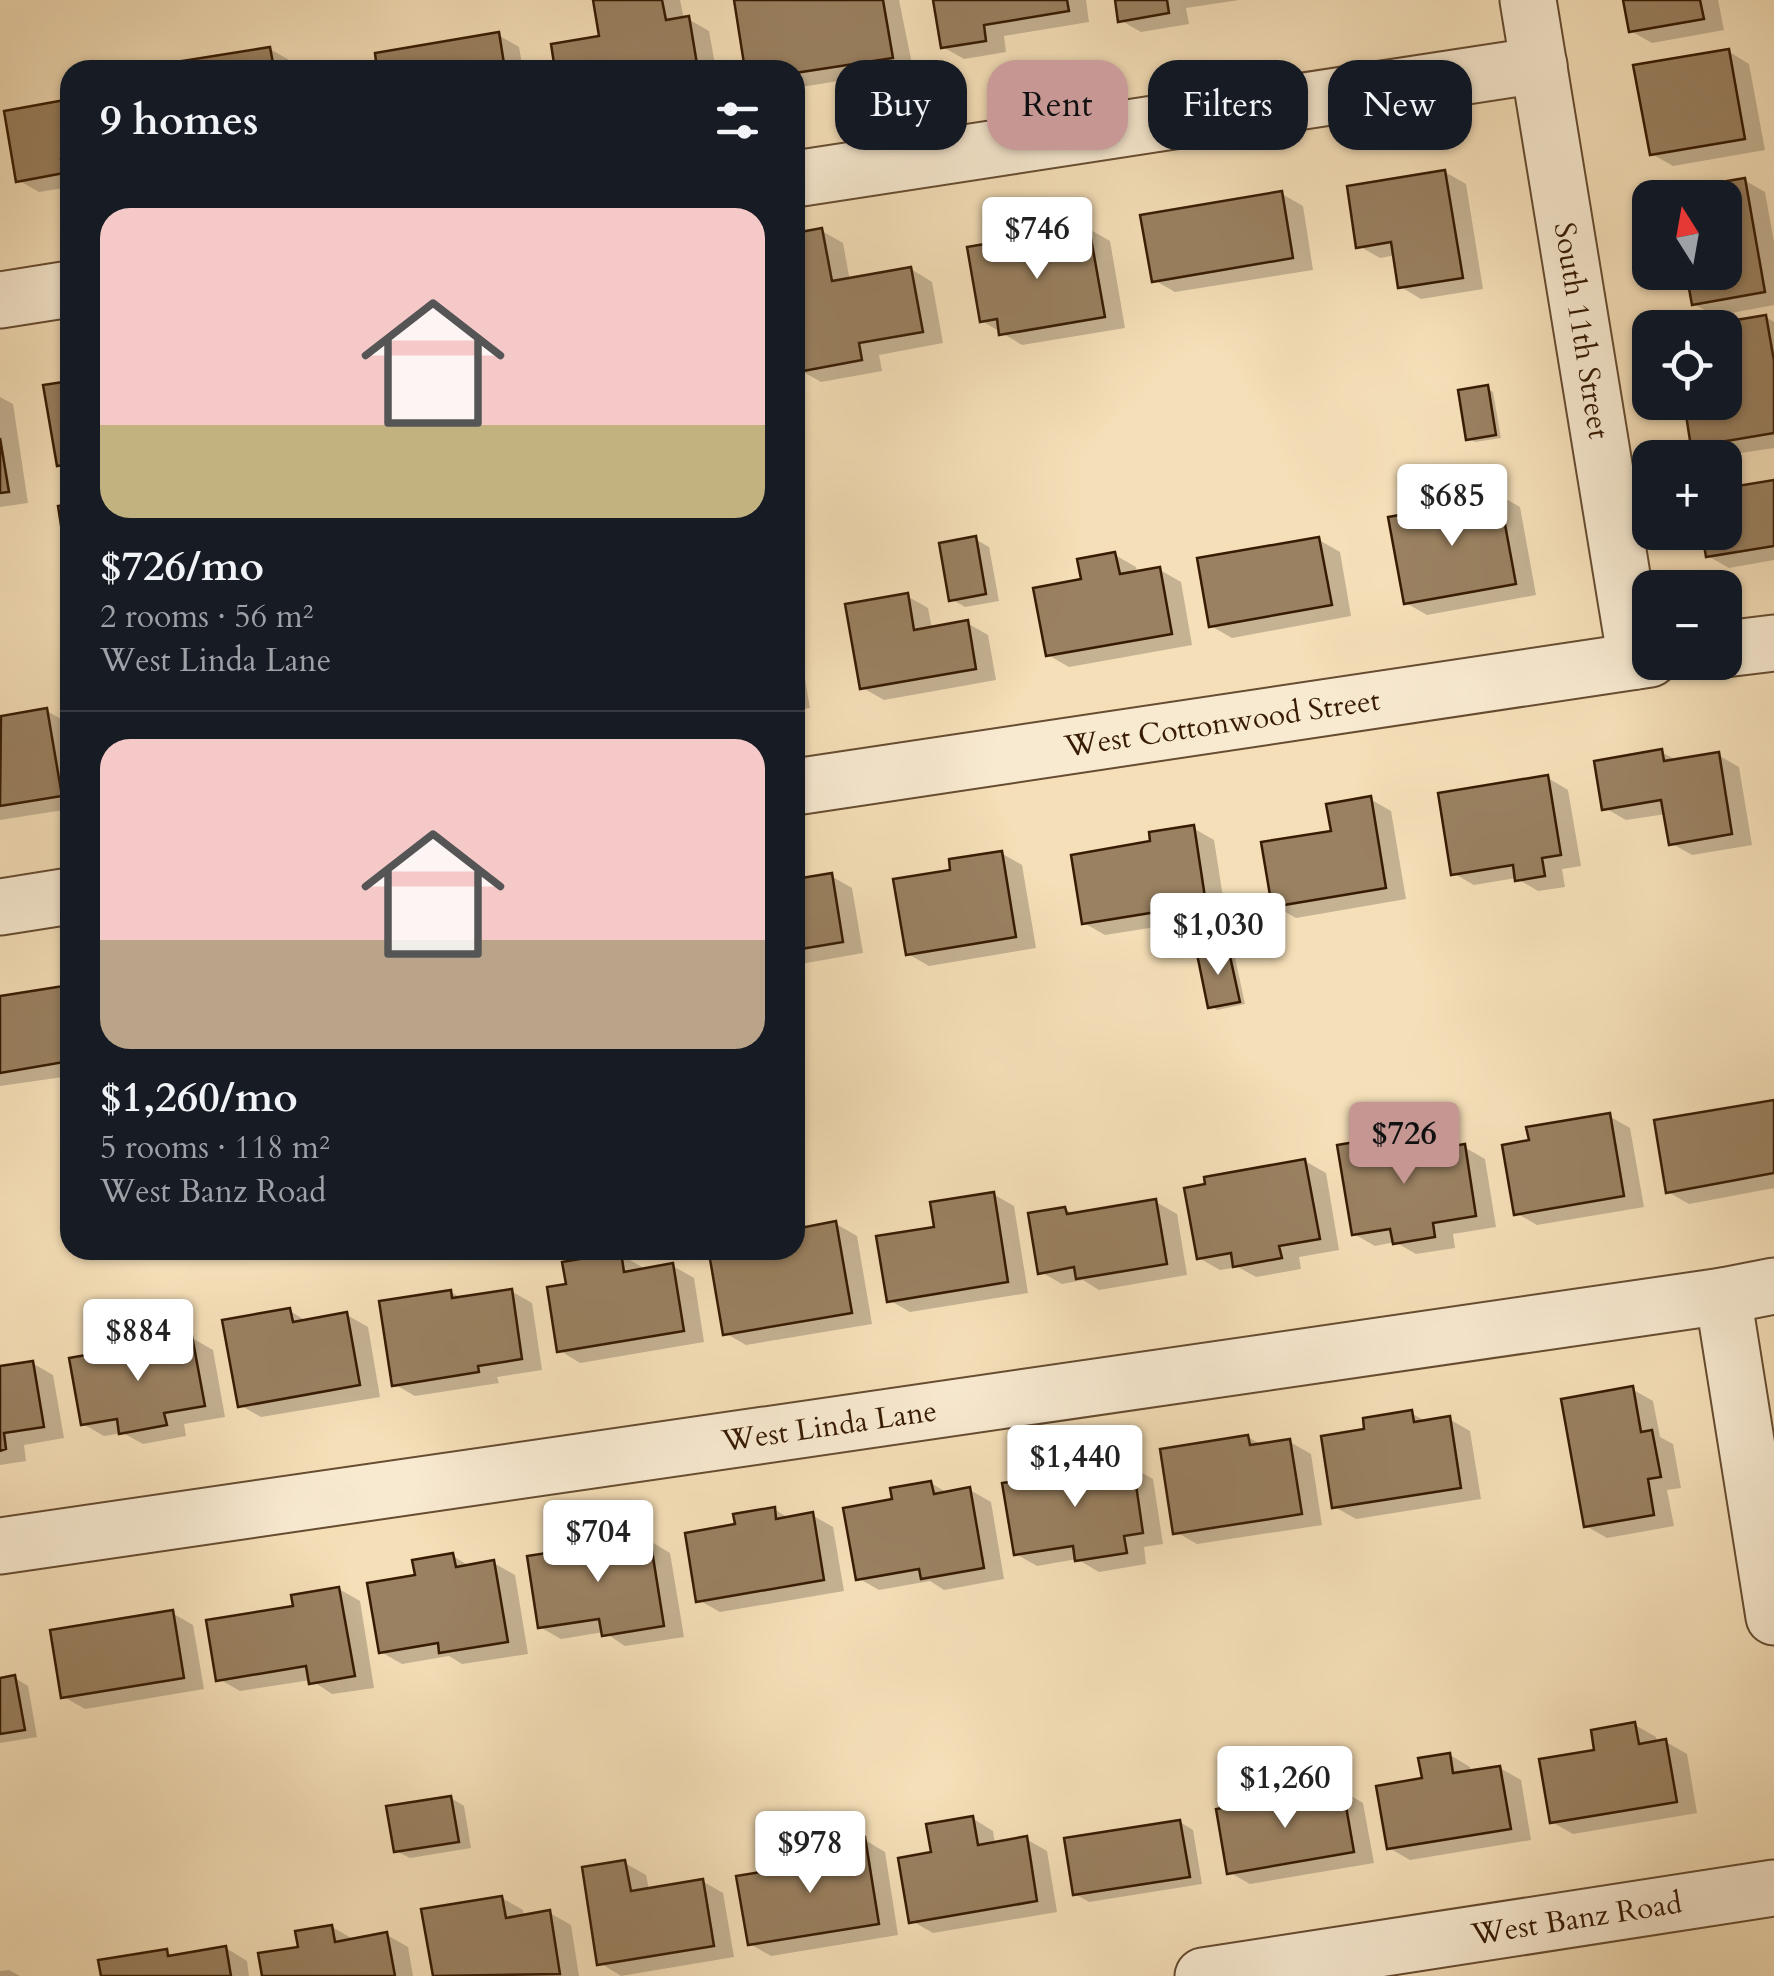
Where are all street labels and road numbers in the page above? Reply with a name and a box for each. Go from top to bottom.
street label: South 11th Street [1544,219,1620,442]
street label: West Cottonwood Street [1061,679,1383,767]
street label: West Linda Lane [718,1390,940,1462]
street label: West Banz Road [1468,1882,1685,1955]

